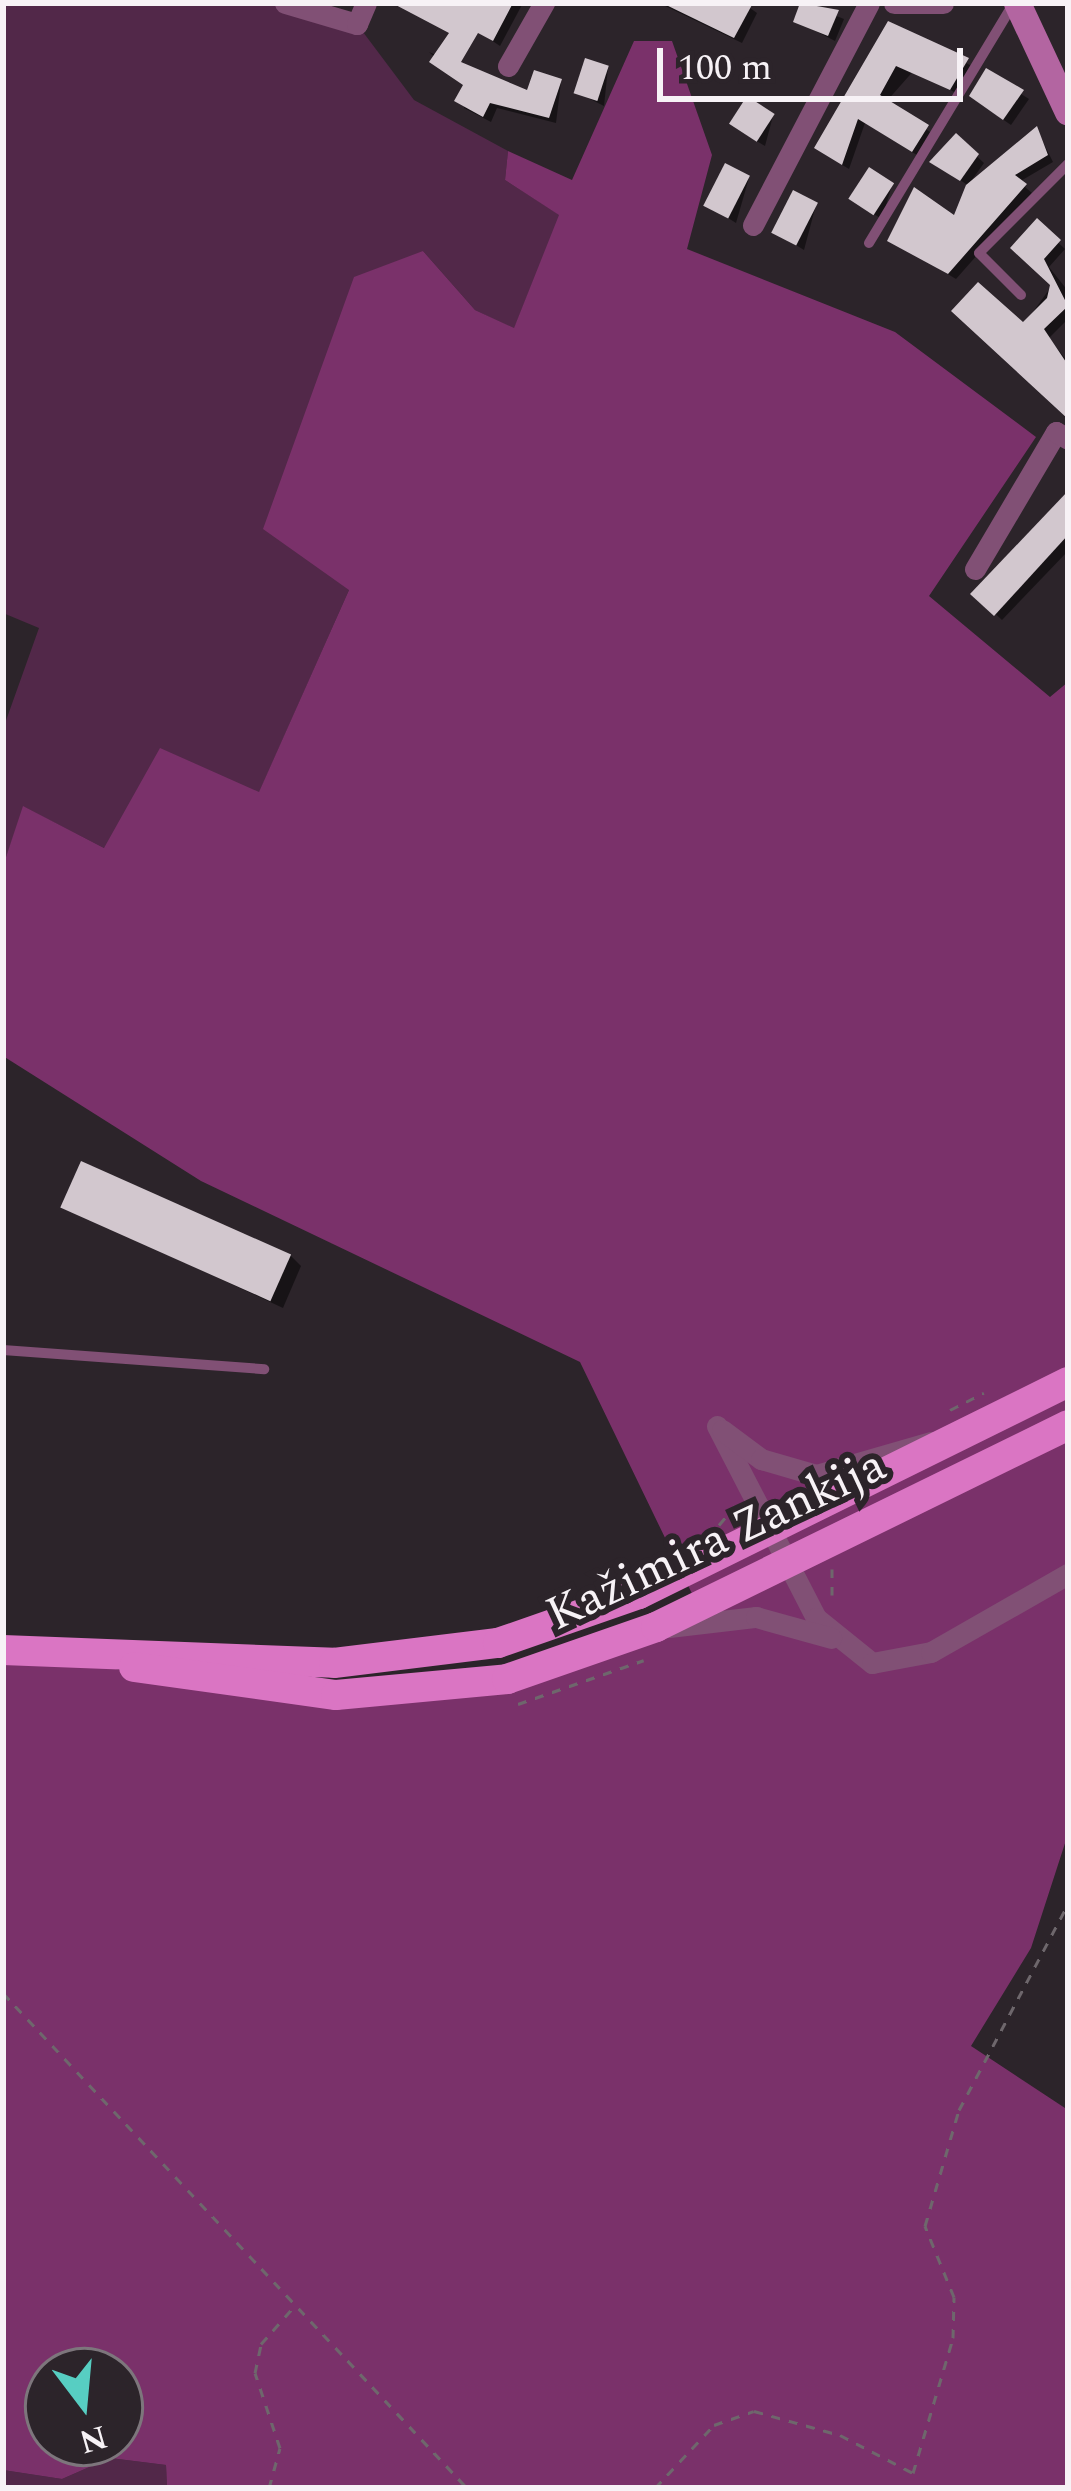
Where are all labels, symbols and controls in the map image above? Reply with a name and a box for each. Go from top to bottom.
scale bar [663,24,969,98]
text: 100 m [678,41,772,96]
street label: Kažimira Zankija [537,1436,895,1644]
north arrow [24,2347,144,2467]
text: N [73,2411,113,2466]

